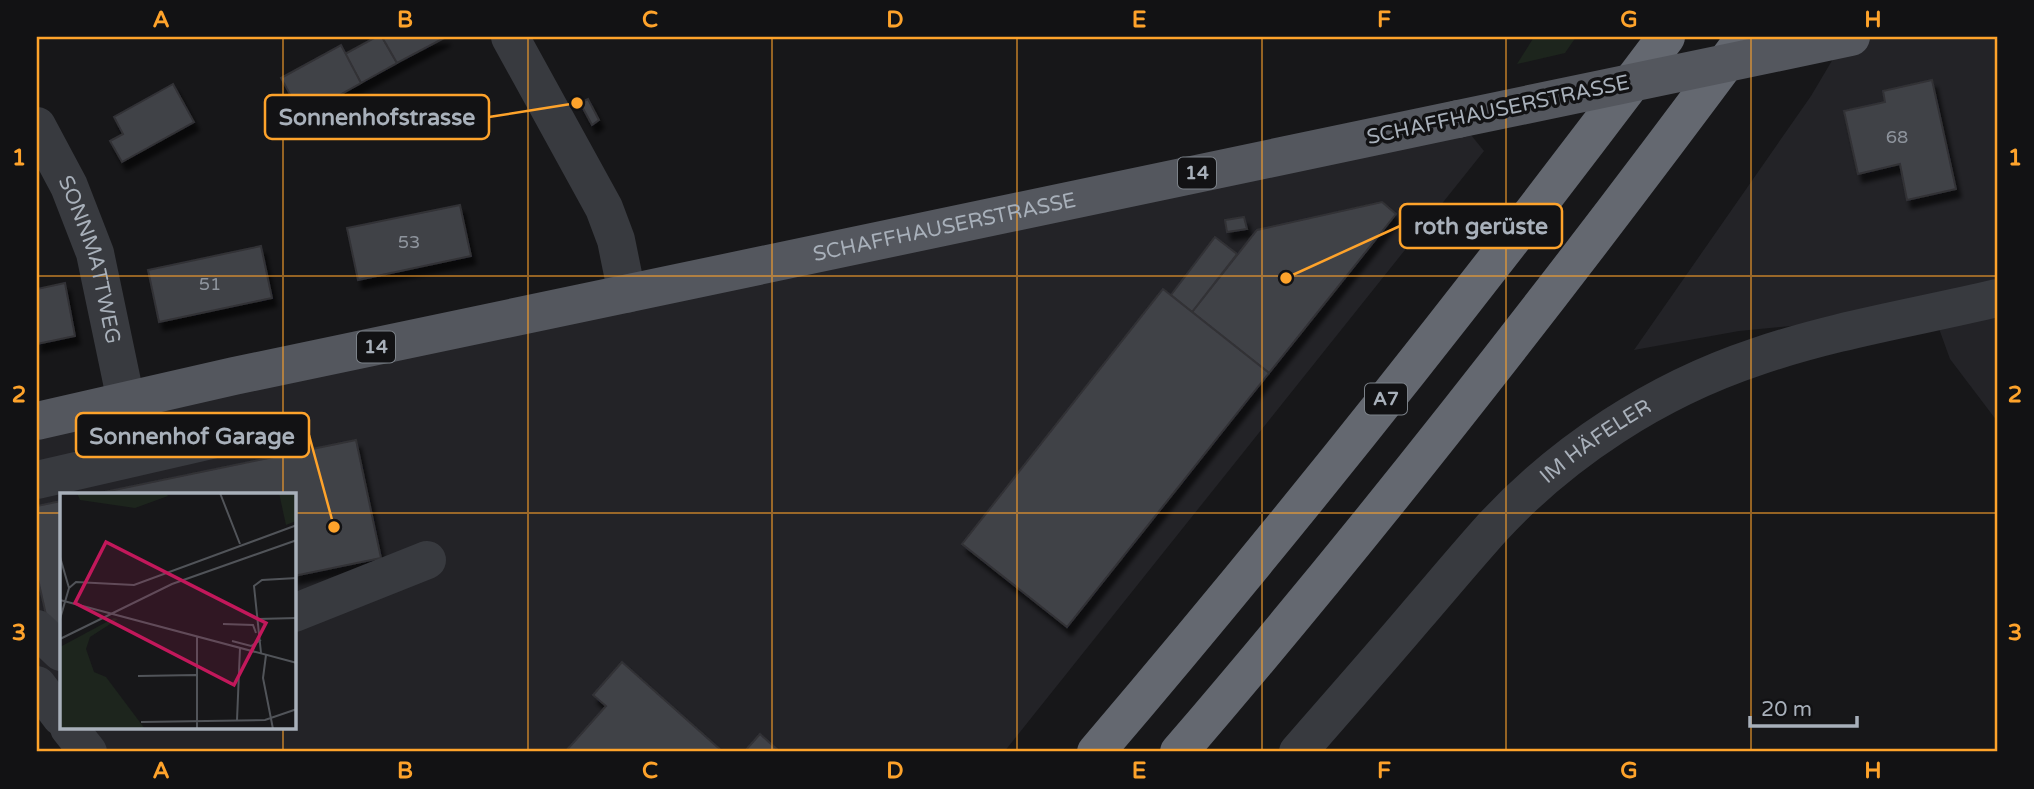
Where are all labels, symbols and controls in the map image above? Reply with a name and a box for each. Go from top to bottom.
text: A [152,6,170,34]
text: B [397,6,413,34]
text: C [642,6,658,34]
text: D [886,6,904,34]
text: E [1132,6,1146,34]
text: F [1377,6,1391,34]
text: G [1620,6,1638,34]
text: H [1864,6,1882,34]
street label: SCHAFFHAUSERSTRASSE [1364,70,1632,150]
callout: Sonnenhofstrasse [265,95,489,139]
text: Sonnenhofstrasse [279,104,475,132]
house number: 68 [1886,126,1908,148]
text: 1 [12,144,26,172]
text: 1 [2008,144,2022,172]
road number: 14 [1178,158,1216,188]
street label: SONNMATTWEG [53,171,126,346]
street label: SCHAFFHAUSERSTRASSE [811,187,1078,267]
callout: roth gerüste [1400,204,1562,248]
text: roth gerüste [1414,213,1548,241]
house number: 53 [398,231,420,253]
house number: 51 [199,273,221,295]
road number: 14 [357,332,395,362]
text: 2 [12,381,26,409]
text: 2 [2008,381,2022,409]
road number: A7 [1365,384,1407,414]
street label: IM HÄFELER [1535,394,1655,488]
callout: Sonnenhof Garage [76,413,309,457]
text: Sonnenhof Garage [89,423,295,451]
inset map [60,493,296,730]
text: 3 [12,619,26,647]
text: 3 [2008,619,2022,647]
scale bar [1750,684,1857,728]
text: 20 m [1761,697,1812,722]
text: A [152,757,170,785]
text: B [397,757,413,785]
text: C [642,757,658,785]
text: D [886,757,904,785]
text: E [1132,757,1146,785]
text: F [1377,757,1391,785]
text: G [1620,757,1638,785]
text: H [1864,757,1882,785]

